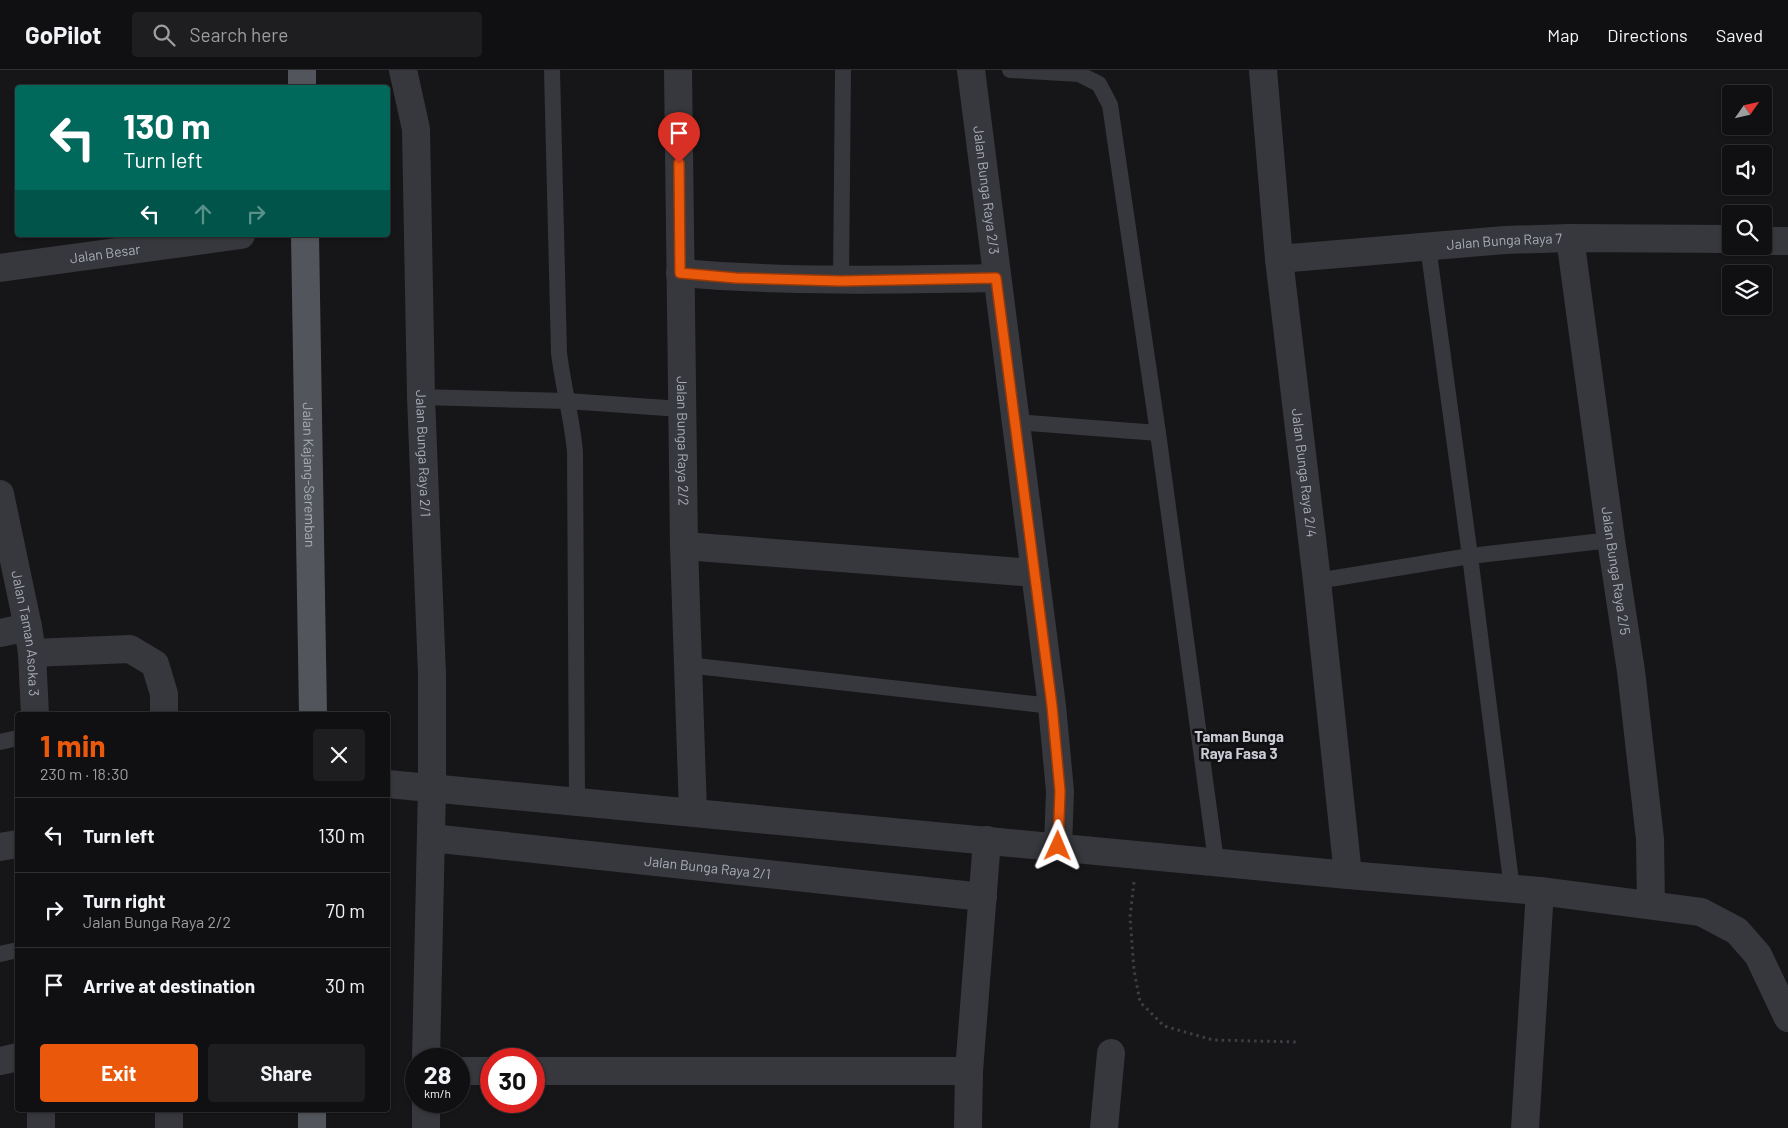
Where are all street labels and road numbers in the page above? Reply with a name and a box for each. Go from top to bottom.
street label: Jalan Bunga Raya 2/3 [970,125,1003,255]
street label: Jalan Bunga Raya 7 [1446,229,1563,253]
street label: Jalan Besar [69,240,141,266]
street label: Jalan Bunga Raya 2/2 [674,376,692,506]
street label: Jalan Bunga Raya 2/1 [413,390,435,517]
street label: Jalan Kajang-Seremban [300,402,319,548]
street label: Jalan Bunga Raya 2/4 [1289,407,1321,538]
street label: Jalan Bunga Raya 2/5 [1599,506,1634,636]
street label: Jalan Taman Asoka 3 [8,569,43,697]
street label: Jalan Bunga Raya 2/1 [643,852,772,882]

